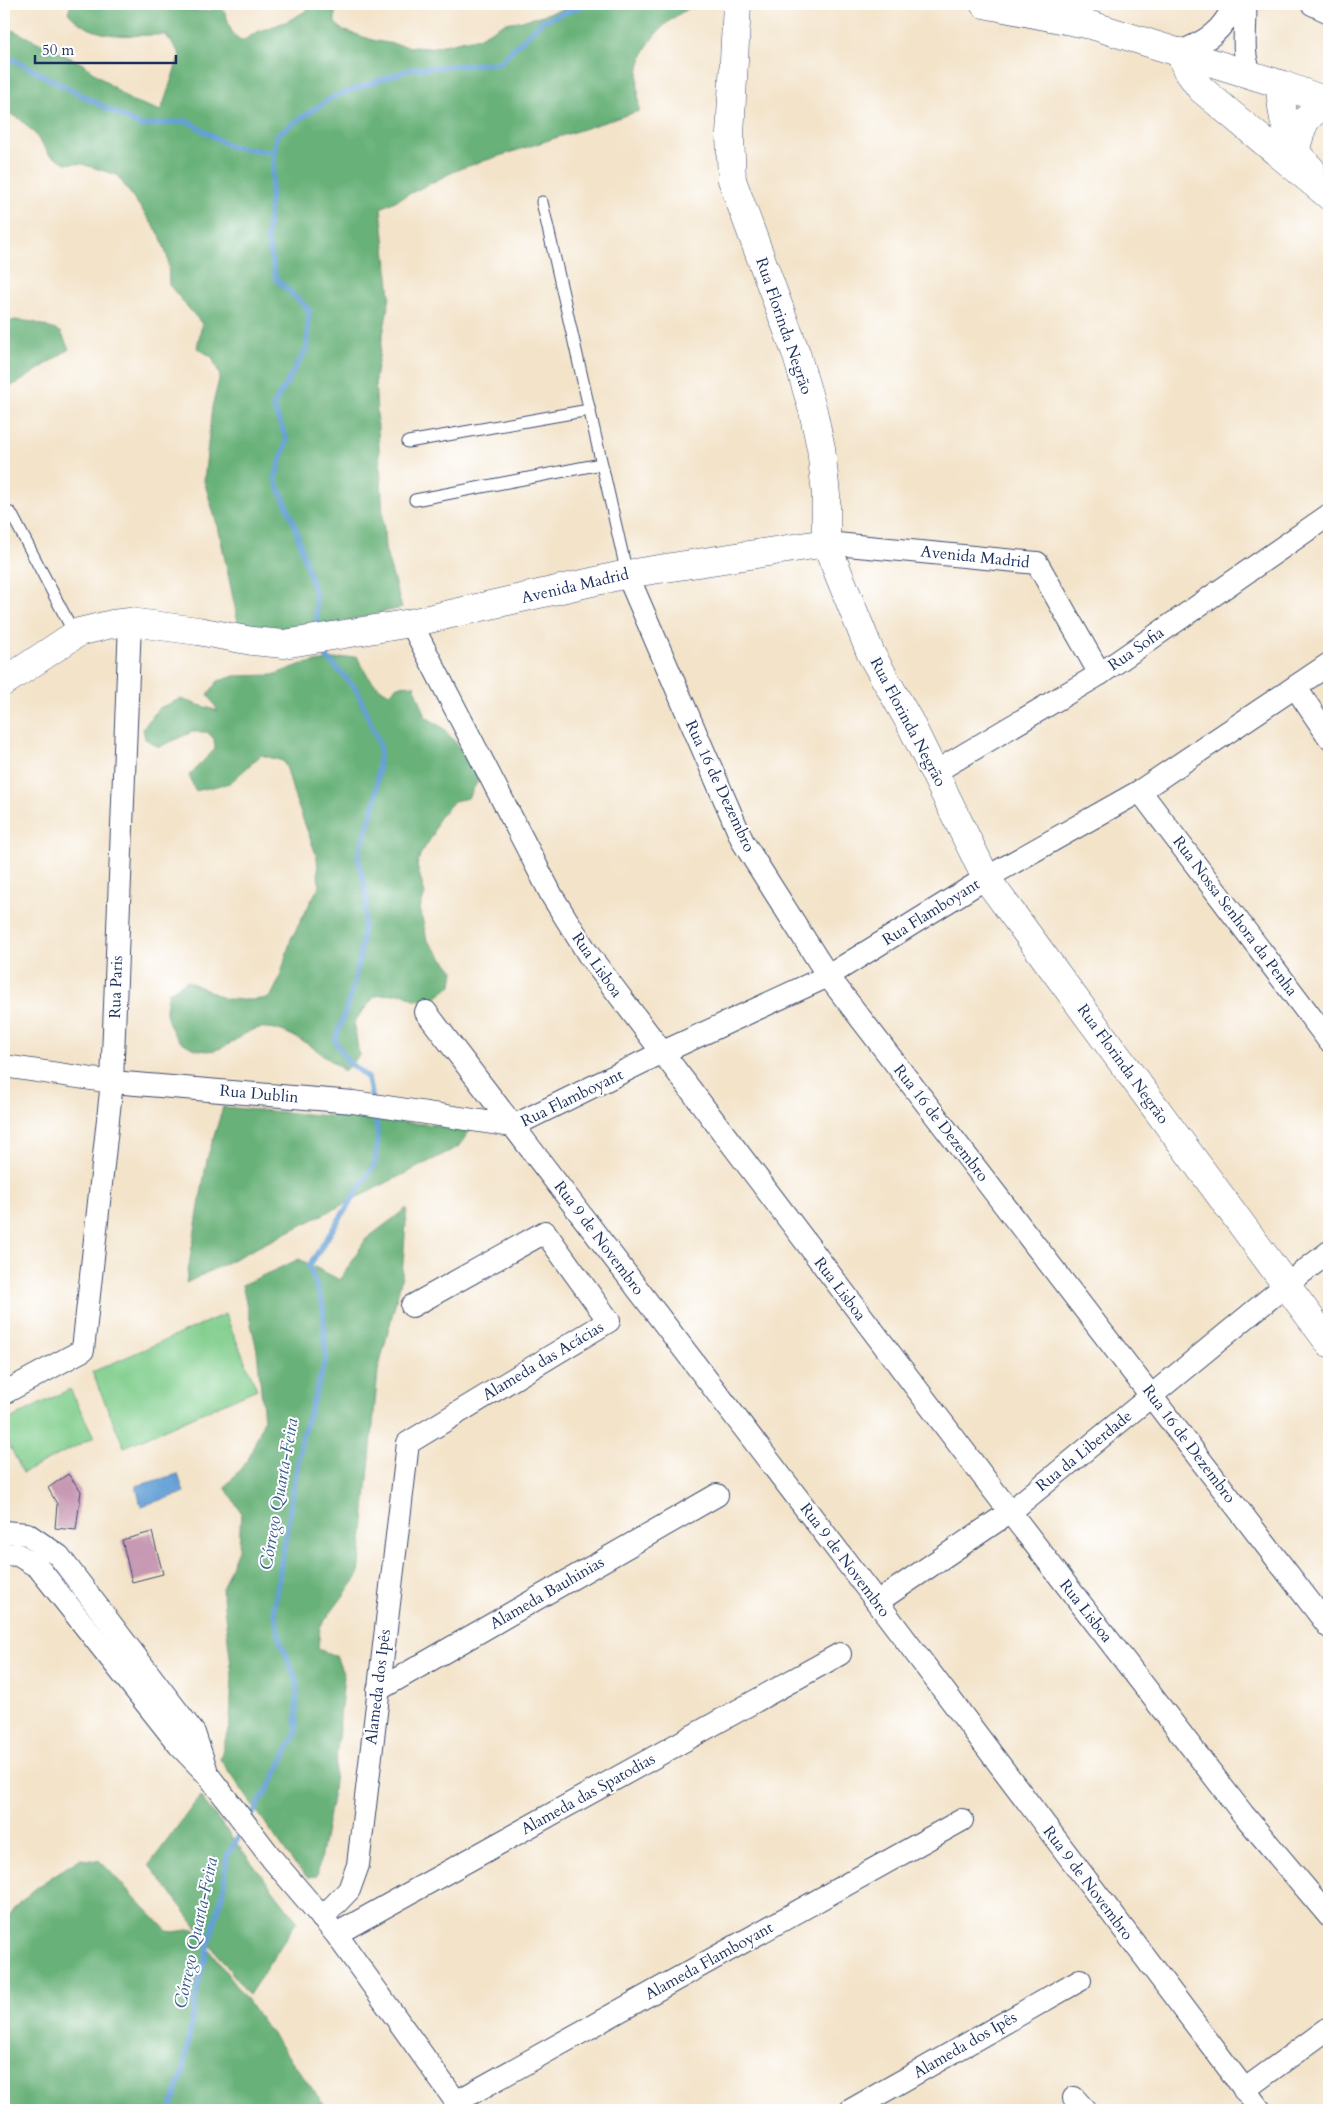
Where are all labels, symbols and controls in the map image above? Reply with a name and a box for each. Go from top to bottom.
scale bar [35,32,176,64]
text: 50 m [42,40,74,60]
street label: Rua Florinda Negrão [750,255,818,398]
street label: Avenida Madrid [919,540,1031,574]
street label: Avenida Madrid [519,563,631,609]
street label: Rua Sofia [1104,622,1168,676]
street label: Rua Florinda Negrão [865,654,952,791]
street label: Rua 16 de Dezembro [680,716,760,856]
street label: Rua Nossa Senhora da Penha [1167,831,1303,1001]
street label: Rua Flamboyant [878,873,984,951]
street label: Rua Lisboa [567,928,627,1002]
street label: Rua Paris [104,955,128,1019]
street label: Rua Florinda Negrão [1072,1000,1174,1129]
street label: Rua 16 de Dezembro [888,1060,994,1186]
street label: Rua Flamboyant [517,1064,627,1132]
street label: Rua Dublin [219,1080,299,1108]
street label: Rua 9 de Novembro [549,1176,649,1300]
street label: Rua Lisboa [809,1253,871,1326]
street label: Alameda das Acácias [478,1316,608,1406]
street label: Rua 16 de Dezembro [1137,1380,1241,1508]
street label: Rua da Liberdade [1031,1405,1137,1497]
water label: Córrego Quarta-Feira [253,1416,305,1572]
street label: Rua 9 de Novembro [795,1498,895,1622]
street label: Alameda Bauhinias [486,1551,608,1635]
street label: Rua Lisboa [1054,1575,1118,1647]
street label: Alameda dos Ipês [360,1628,396,1746]
street label: Alameda das Spatodias [517,1748,659,1840]
street label: Rua 9 de Novembro [1038,1821,1138,1945]
water label: Córrego Quarta-Feira [168,1855,224,2011]
street label: Alameda Flamboyant [641,1917,777,2005]
street label: Alameda dos Ipês [909,2006,1021,2084]

